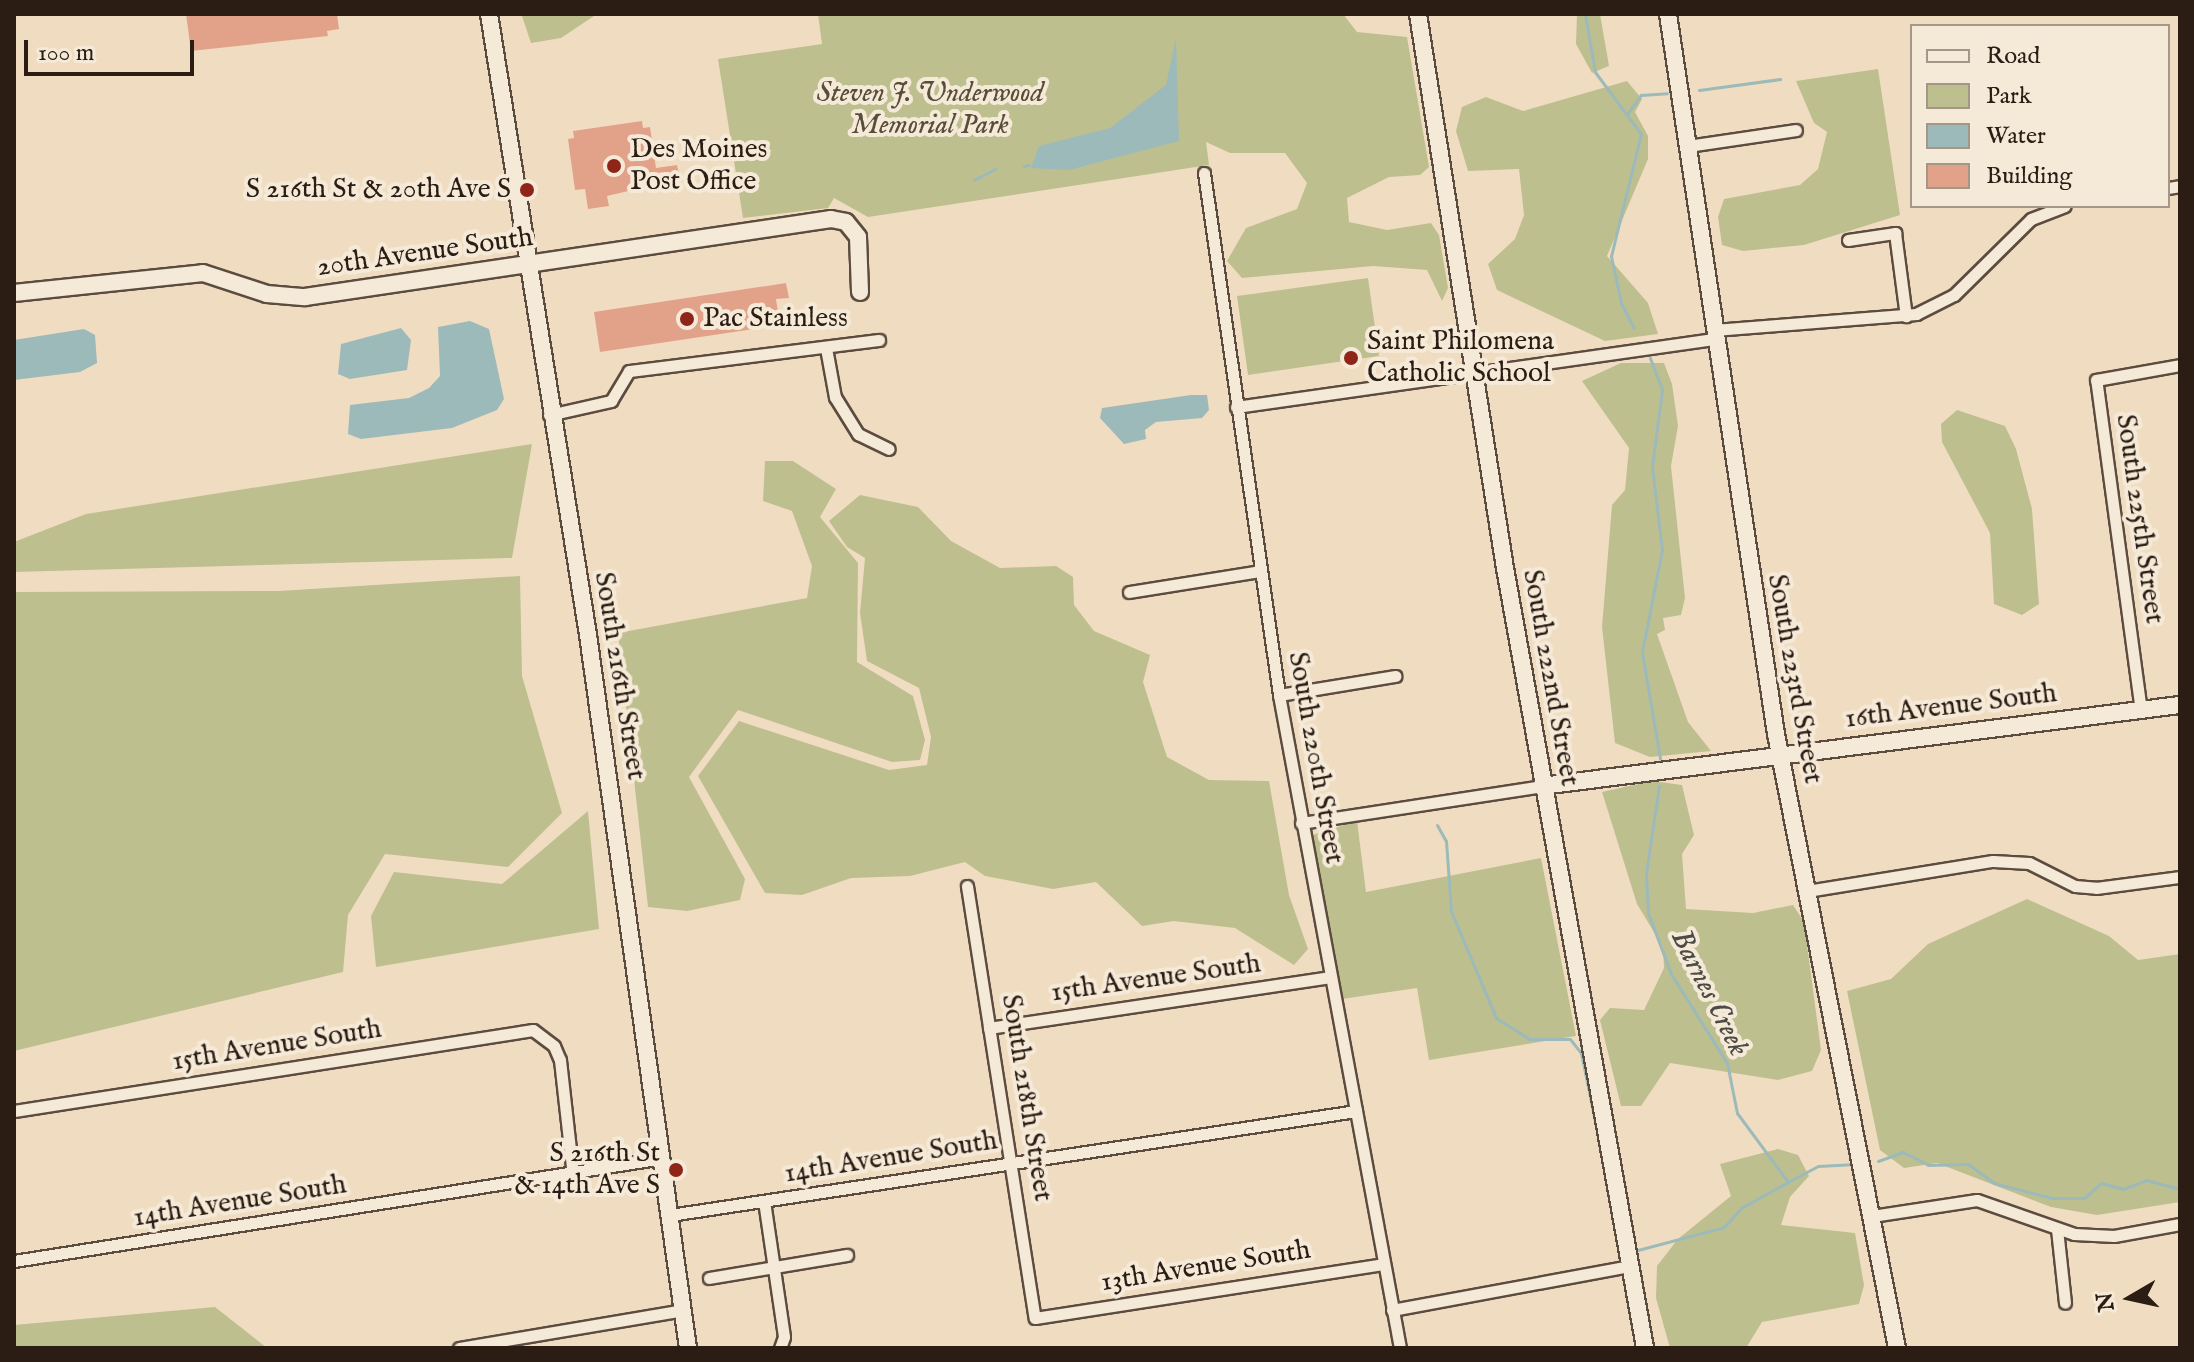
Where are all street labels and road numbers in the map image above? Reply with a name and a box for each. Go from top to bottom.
street label: 20th Avenue South [315,221,535,285]
street label: South 225th Street [2108,412,2170,626]
street label: South 222nd Street [1514,567,1586,789]
street label: South 216th Street [586,570,652,782]
street label: South 223rd Street [1759,572,1829,786]
street label: South 220th Street [1280,649,1350,867]
street label: 16th Avenue South [1843,677,2059,737]
street label: 15th Avenue South [1049,948,1263,1010]
street label: South 218th Street [993,992,1059,1204]
street label: 15th Avenue South [170,1013,384,1079]
street label: 14th Avenue South [782,1125,1000,1191]
street label: 14th Avenue South [131,1169,349,1235]
street label: 13th Avenue South [1099,1234,1313,1300]

